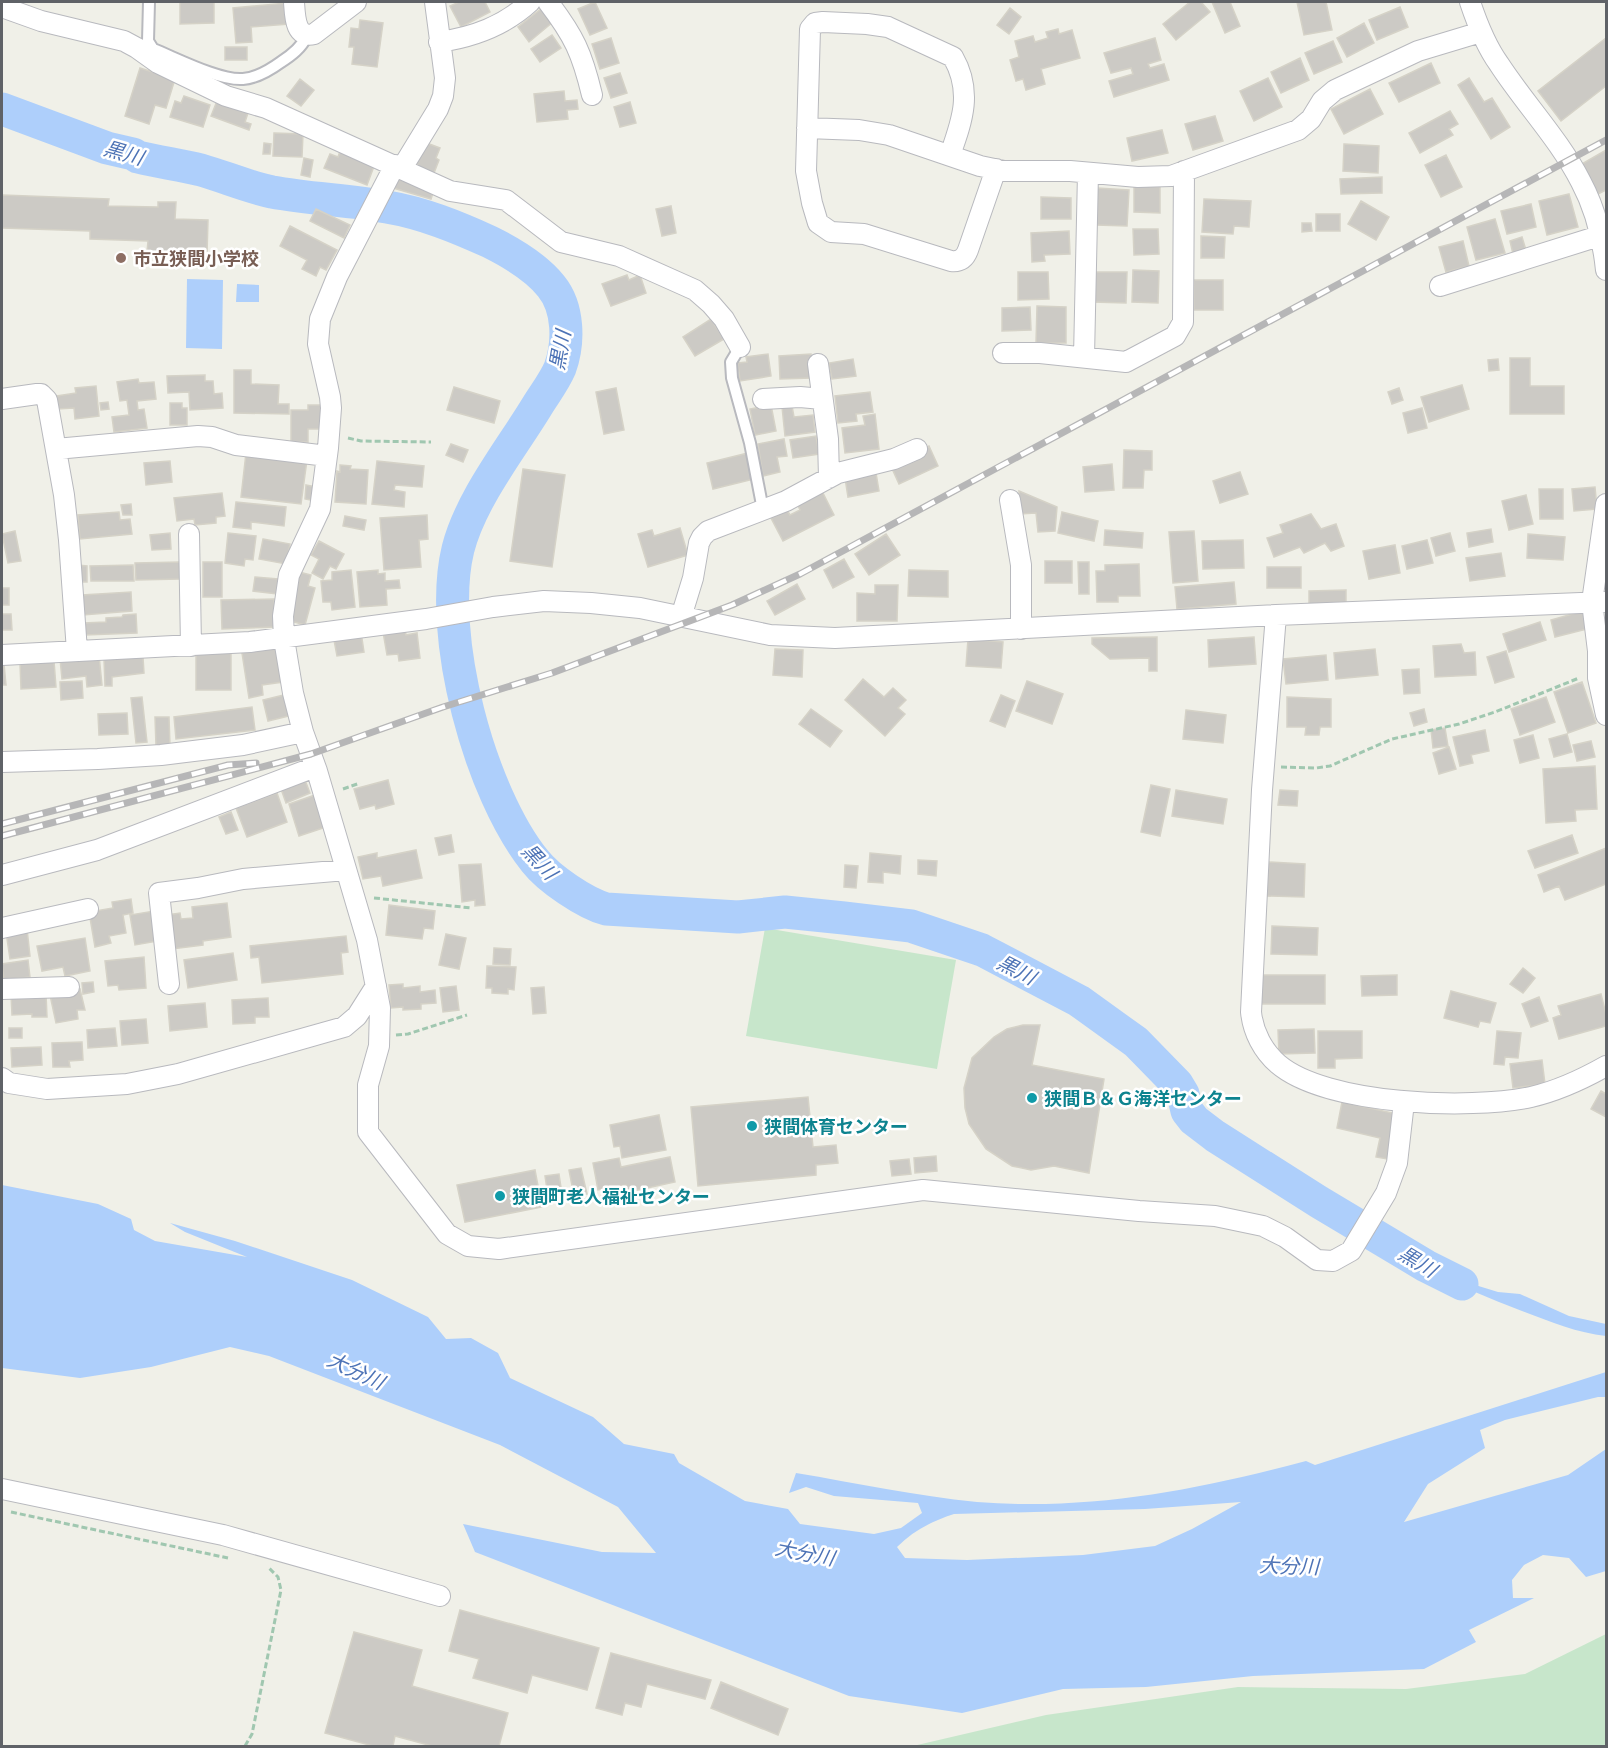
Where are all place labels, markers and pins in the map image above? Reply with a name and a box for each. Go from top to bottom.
place label: 市立狭間小学校 [133,247,259,269]
marker: 市立狭間小学校 [114,251,128,265]
place label: 狭間Ｂ＆Ｇ海洋センター [1044,1087,1242,1109]
marker: 狭間Ｂ＆Ｇ海洋センター [1025,1091,1039,1105]
place label: 狭間体育センター [764,1115,908,1137]
marker: 狭間体育センター [745,1119,759,1133]
place label: 狭間町老人福祉センター [512,1185,710,1207]
marker: 狭間町老人福祉センター [493,1189,507,1203]

